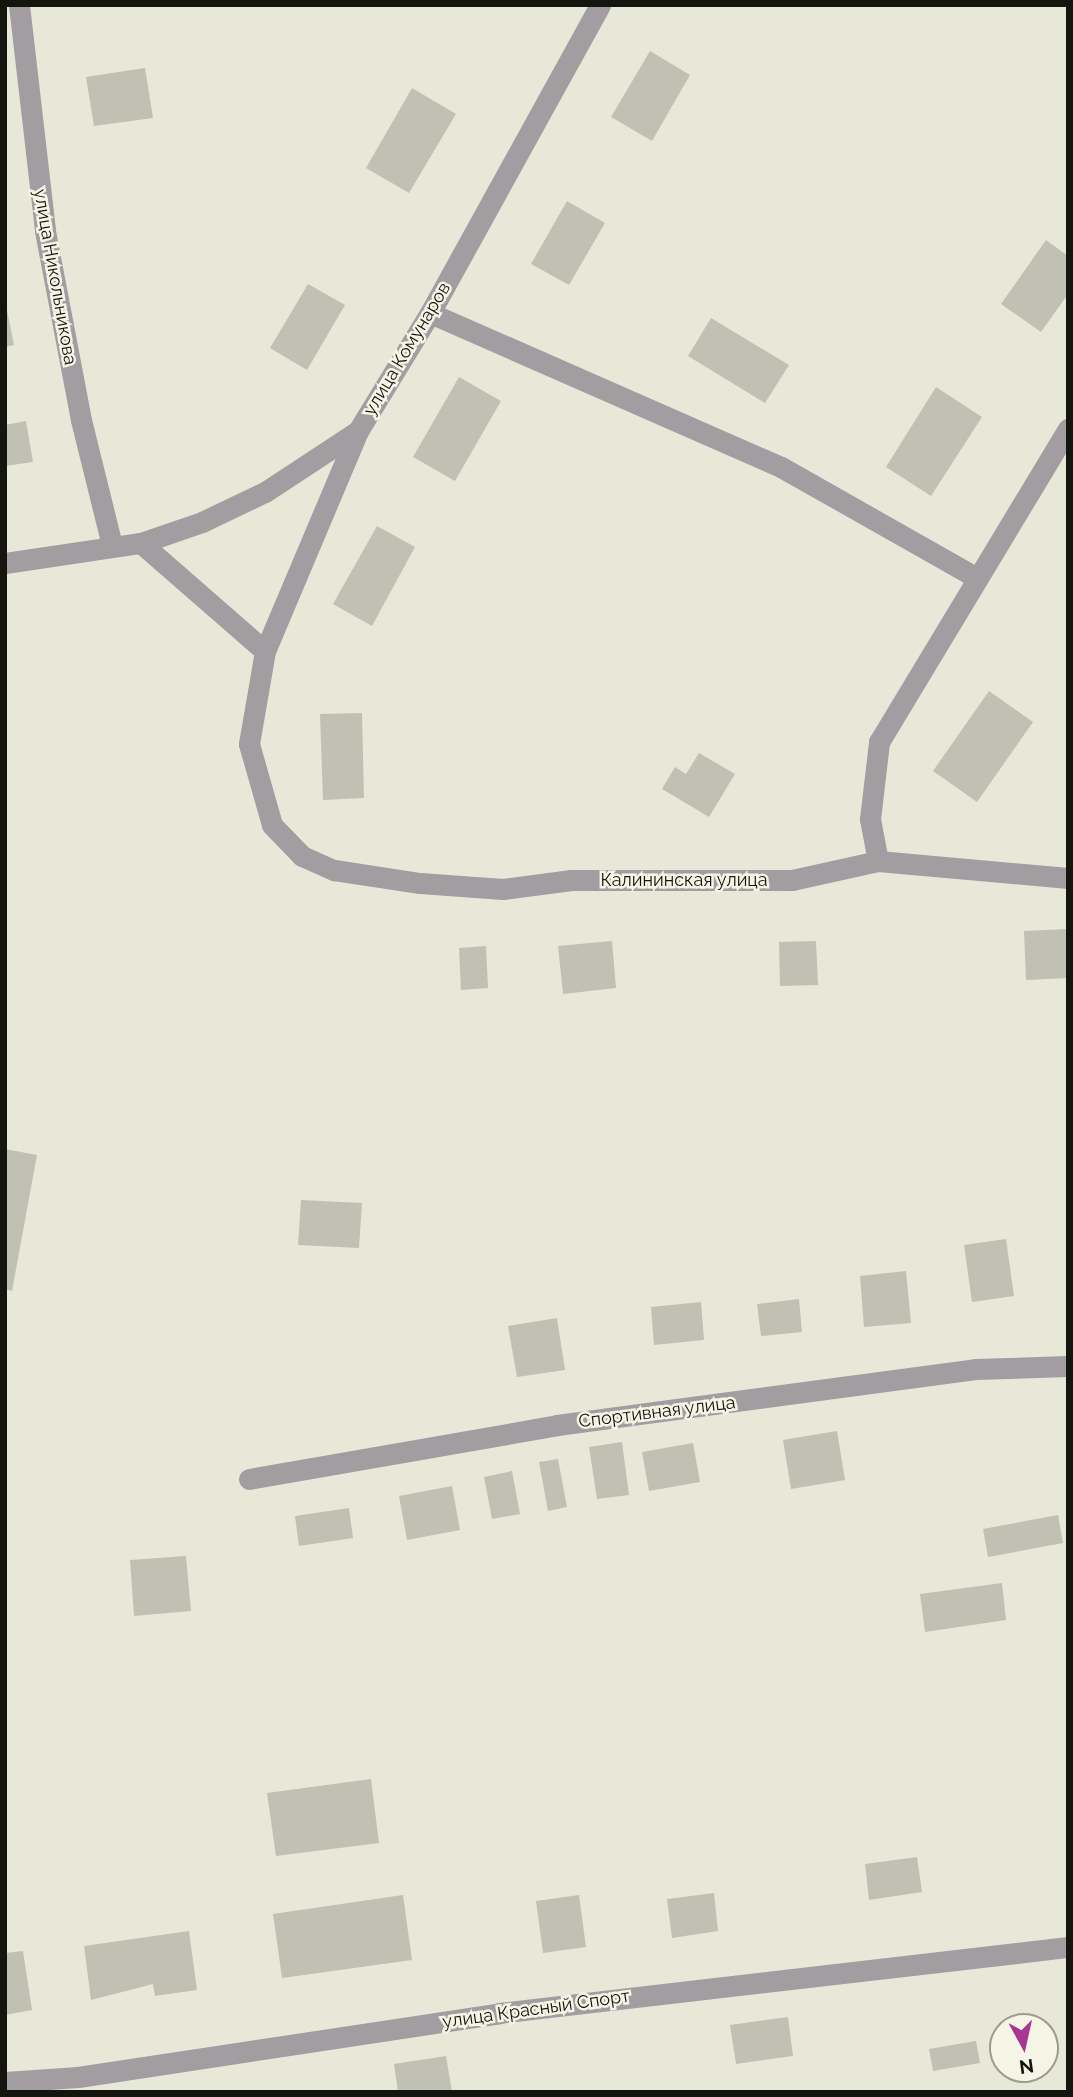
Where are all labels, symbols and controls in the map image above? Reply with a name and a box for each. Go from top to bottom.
street label: улица Никольникова [29,187,81,367]
street label: улица Комунаров [359,279,455,419]
street label: Калининская улица [600,869,768,891]
street label: Спортивная улица [577,1392,737,1432]
street label: улица Красный Спорт [441,1985,631,2033]
north arrow [989,2013,1059,2083]
text: N [1018,2055,1035,2079]

